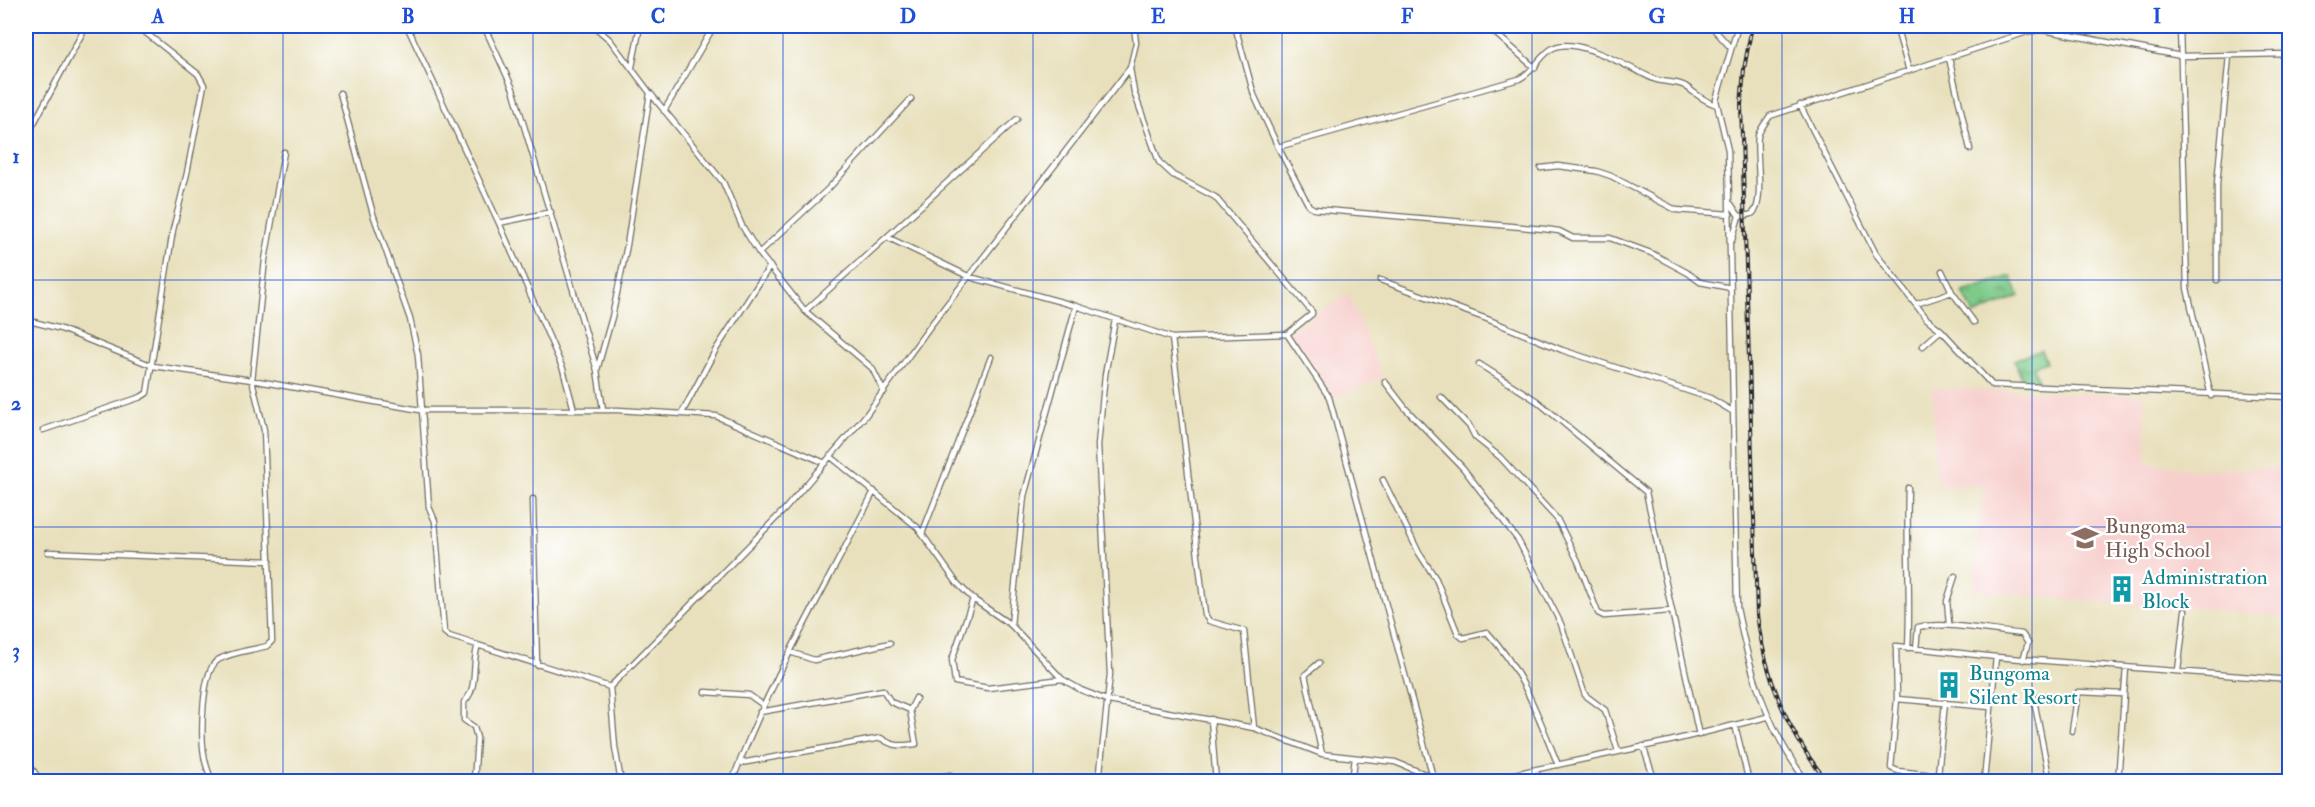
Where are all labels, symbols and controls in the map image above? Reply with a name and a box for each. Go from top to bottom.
text: A [151,4,165,29]
text: B [401,4,415,29]
text: C [651,4,665,29]
text: D [900,4,916,29]
text: E [1151,4,1166,29]
text: F [1401,4,1414,29]
text: G [1649,4,1666,29]
text: H [1899,4,1915,29]
text: I [2153,4,2161,29]
text: 1 [12,144,20,169]
text: 2 [11,391,21,416]
place label: Bungoma High School [2105,513,2211,564]
school or university icon: Bungoma High School [2070,523,2100,553]
place label: Administration Block [2141,564,2268,615]
building icon: Administration Block [2107,574,2137,604]
text: 3 [12,638,20,663]
place label: Bungoma Silent Resort [1969,660,2078,711]
building icon: Bungoma Silent Resort [1934,670,1964,700]

